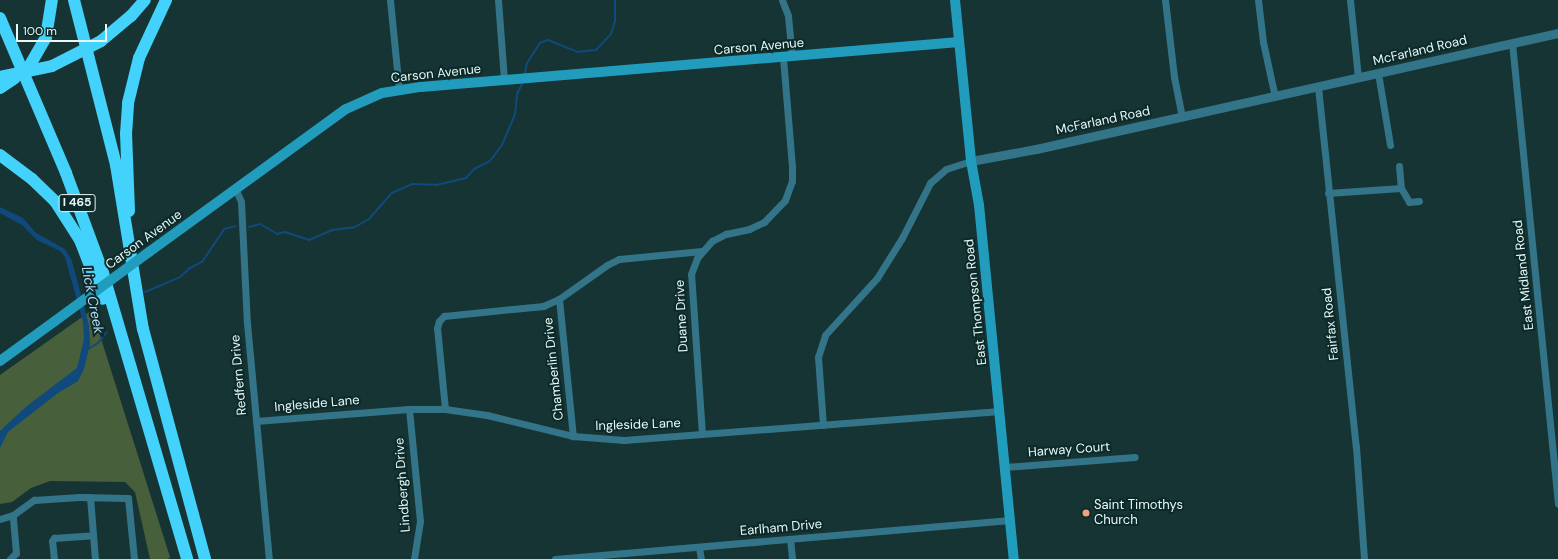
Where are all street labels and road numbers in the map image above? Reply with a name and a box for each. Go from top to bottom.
street label: McFarland Road [1371,33,1469,69]
street label: Carson Avenue [713,35,805,59]
street label: Carson Avenue [390,62,482,86]
street label: McFarland Road [1054,103,1152,139]
road number: I 465 [58,193,96,213]
street label: Carson Avenue [103,207,185,273]
street label: East Midland Road [1510,219,1538,331]
street label: East Thompson Road [962,238,990,366]
street label: Duane Drive [672,279,692,353]
street label: Fairfax Road [1319,287,1343,361]
street label: Chamberlin Drive [541,317,567,421]
street label: Redfern Drive [228,334,250,416]
street label: Ingleside Lane [274,393,360,415]
street label: Ingleside Lane [595,416,681,434]
street label: Lindbergh Drive [392,437,414,533]
street label: Harway Court [1027,439,1111,461]
street label: Earlham Drive [739,517,823,539]

